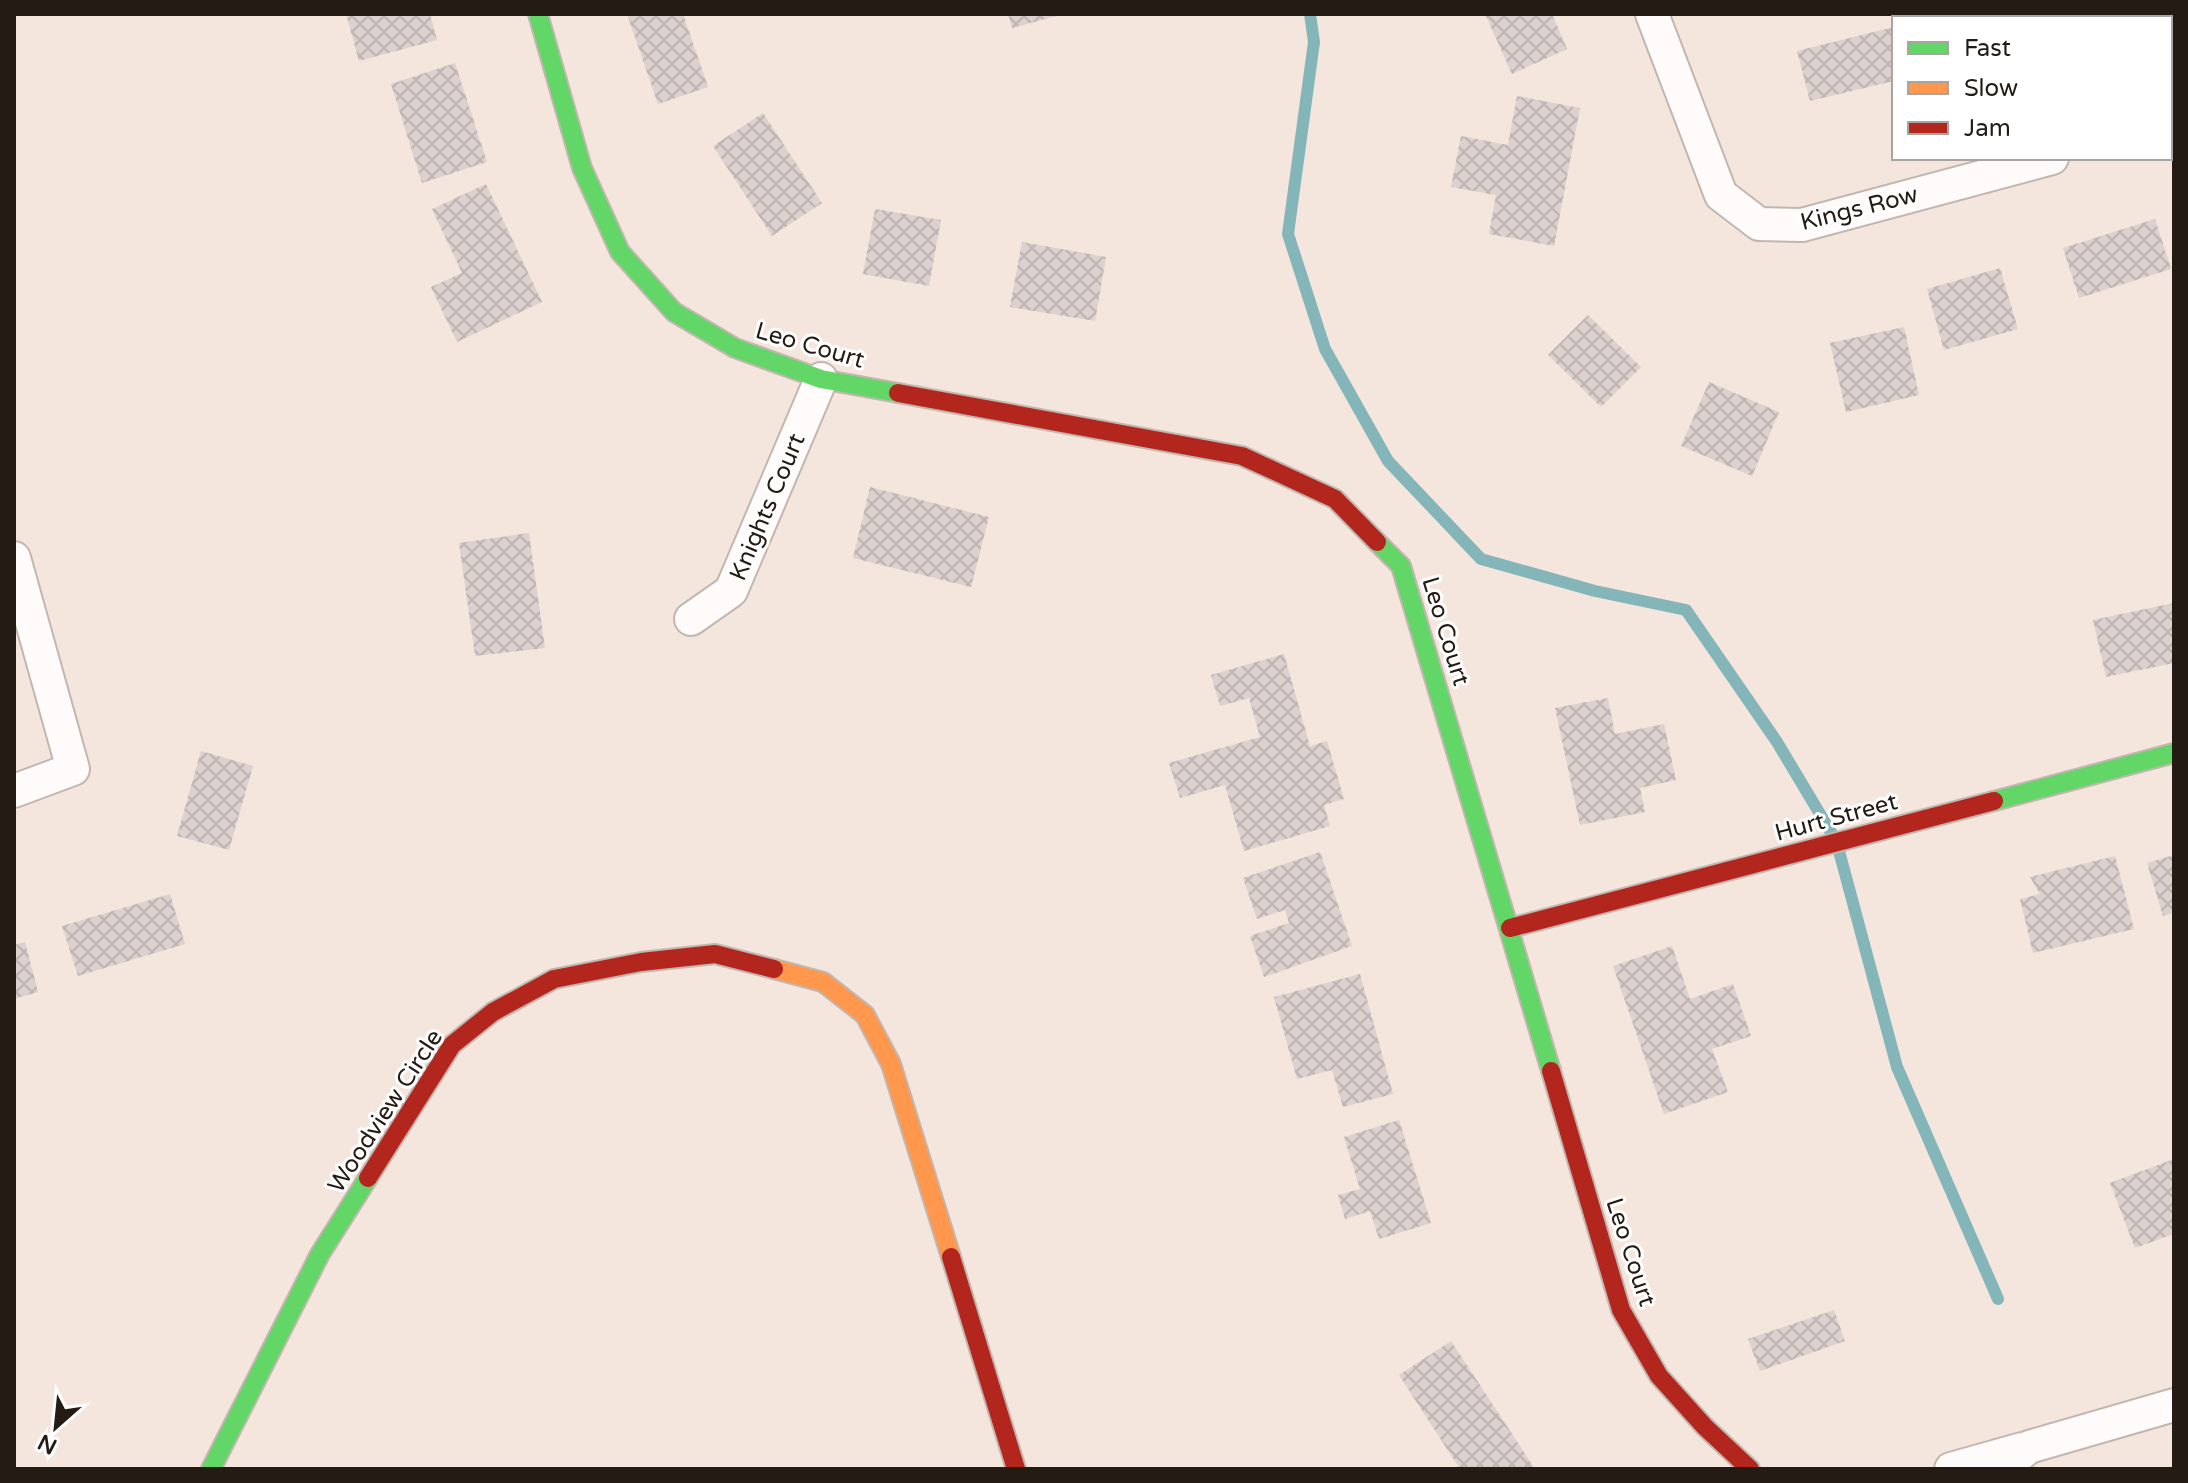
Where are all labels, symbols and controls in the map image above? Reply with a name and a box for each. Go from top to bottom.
legend [1892,16,2172,160]
text: Fast [1964,34,2011,63]
text: Slow [1964,74,2018,103]
text: Jam [1964,114,2011,143]
street label: Kings Row [1797,180,1921,237]
street label: Leo Court [752,316,868,375]
street label: Knights Court [723,429,811,585]
street label: Leo Court [1415,573,1476,689]
street label: Hurt Street [1772,787,1901,848]
street label: Woodview Circle [322,1024,449,1198]
street label: Leo Court [1599,1194,1662,1310]
north arrow [16,1387,96,1467]
text: N [34,1428,61,1460]

